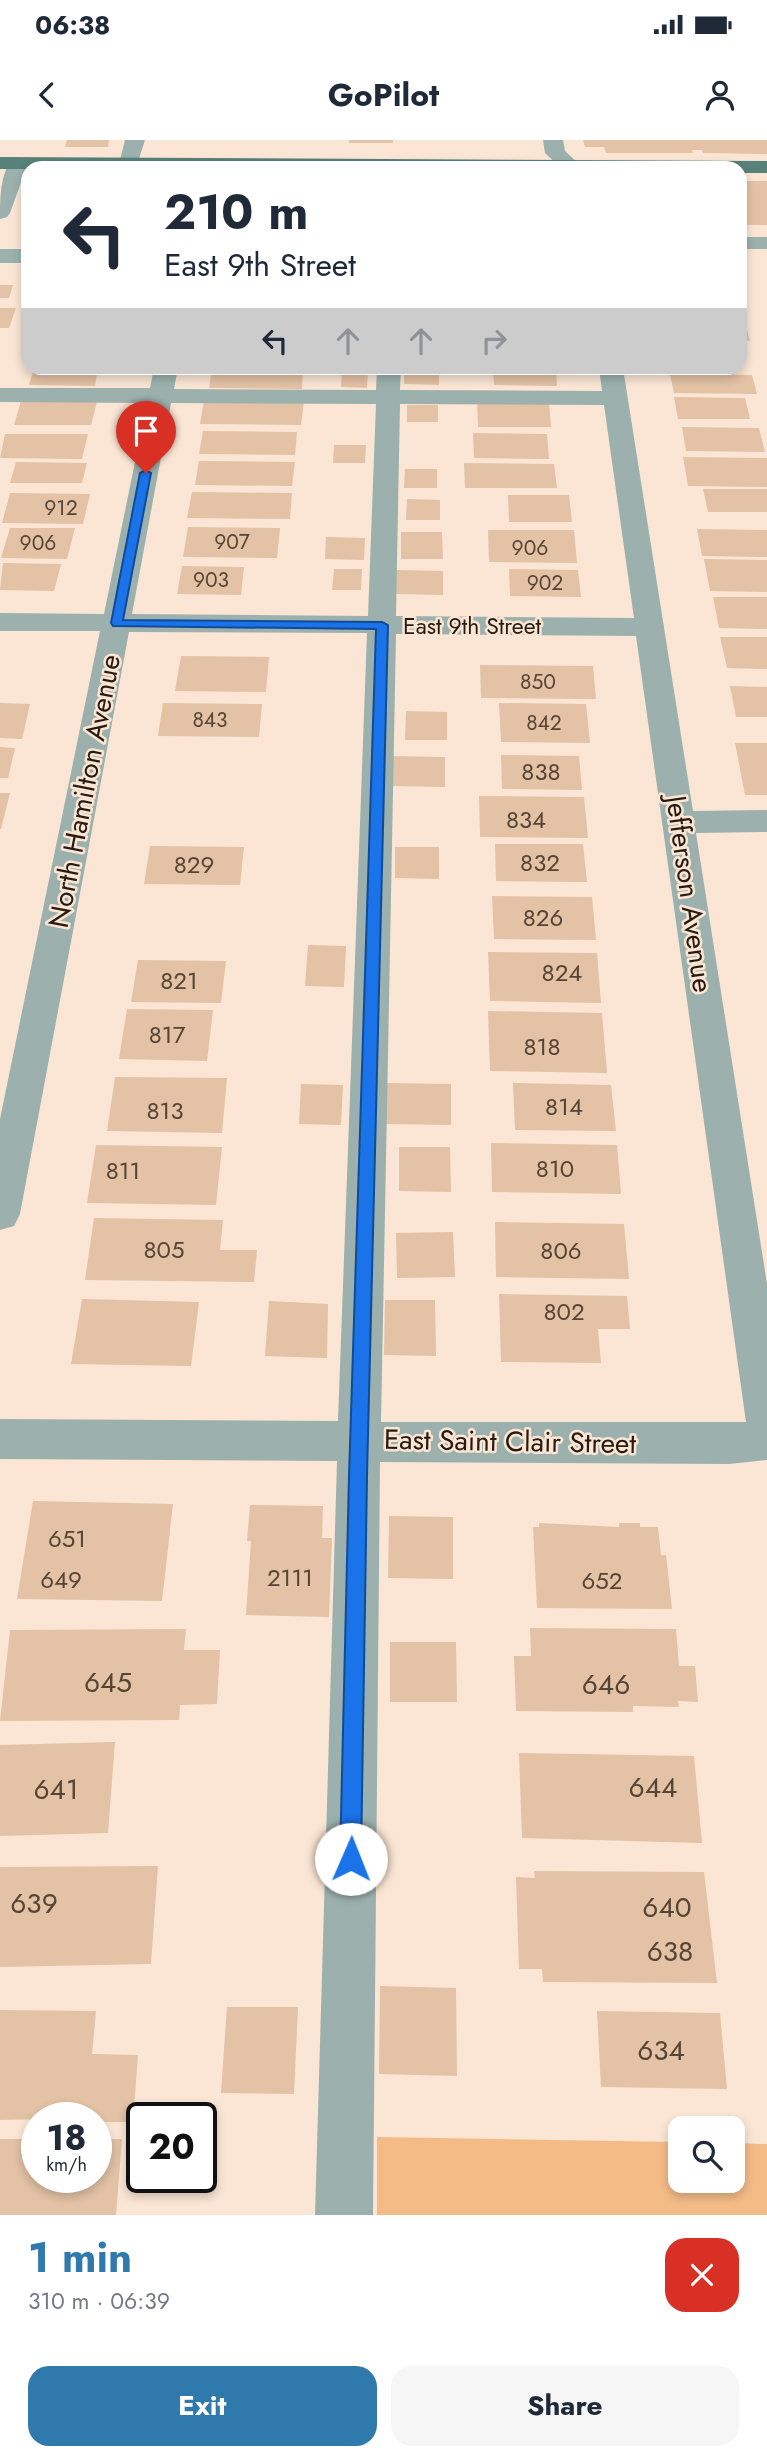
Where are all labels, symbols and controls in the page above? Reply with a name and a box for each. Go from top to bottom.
text: 06:38 [35,6,110,44]
text: GoPilot [328,72,439,118]
icon: back [28,76,66,114]
icon: person [701,76,739,114]
text: 210 m [164,177,308,247]
icon: left [49,189,140,280]
text: East 9th Street [164,242,356,288]
icon: left [256,322,294,360]
icon: ahead [329,322,367,360]
icon: ahead [402,322,440,360]
icon: right [475,322,513,360]
pin [116,401,176,473]
icon: arrive [127,412,165,450]
house number: 912 [44,493,78,523]
house number: 907 [214,527,250,557]
house number: 906 [20,528,56,558]
house number: 906 [512,533,548,563]
house number: 903 [193,565,229,595]
house number: 902 [527,568,563,598]
street label: East 9th Street [403,609,541,643]
street label: North Hamilton Avenue [38,651,131,931]
house number: 850 [520,667,556,697]
house number: 843 [192,705,228,735]
house number: 842 [526,708,562,738]
house number: 838 [521,754,561,789]
street label: Jefferson Avenue [655,789,724,995]
house number: 834 [506,802,546,837]
house number: 832 [520,845,560,880]
house number: 829 [174,847,214,882]
house number: 826 [523,900,563,935]
house number: 824 [542,955,582,990]
house number: 821 [160,963,198,998]
house number: 817 [149,1017,186,1052]
house number: 818 [523,1029,561,1064]
house number: 814 [545,1089,583,1124]
house number: 813 [146,1093,184,1128]
house number: 810 [536,1151,574,1186]
house number: 811 [106,1153,140,1188]
house number: 805 [143,1232,185,1267]
house number: 806 [540,1233,582,1268]
house number: 802 [543,1294,585,1329]
street label: East Saint Clair Street [383,1419,637,1464]
house number: 651 [48,1521,86,1556]
house number: 2111 [267,1560,313,1595]
house number: 649 [40,1562,82,1597]
house number: 652 [581,1563,623,1598]
house number: 645 [84,1662,132,1703]
house number: 646 [582,1664,630,1705]
house number: 644 [629,1767,677,1808]
house number: 641 [33,1769,79,1810]
position arrow [314,1822,388,1896]
house number: 639 [10,1883,58,1924]
house number: 640 [642,1887,692,1928]
house number: 638 [647,1931,693,1972]
house number: 634 [637,2030,685,2071]
speed limit sign: 20 [126,2102,217,2193]
text: 18 [47,2113,86,2163]
map controls [668,2116,745,2193]
button: search [668,2116,745,2193]
text: km/h [46,2152,87,2178]
text: 1 min [28,2227,132,2288]
button: close [665,2238,739,2312]
text: 310 m · 06:39 [28,2284,170,2318]
button: Exit [28,2366,377,2446]
button: Share [391,2366,739,2446]

